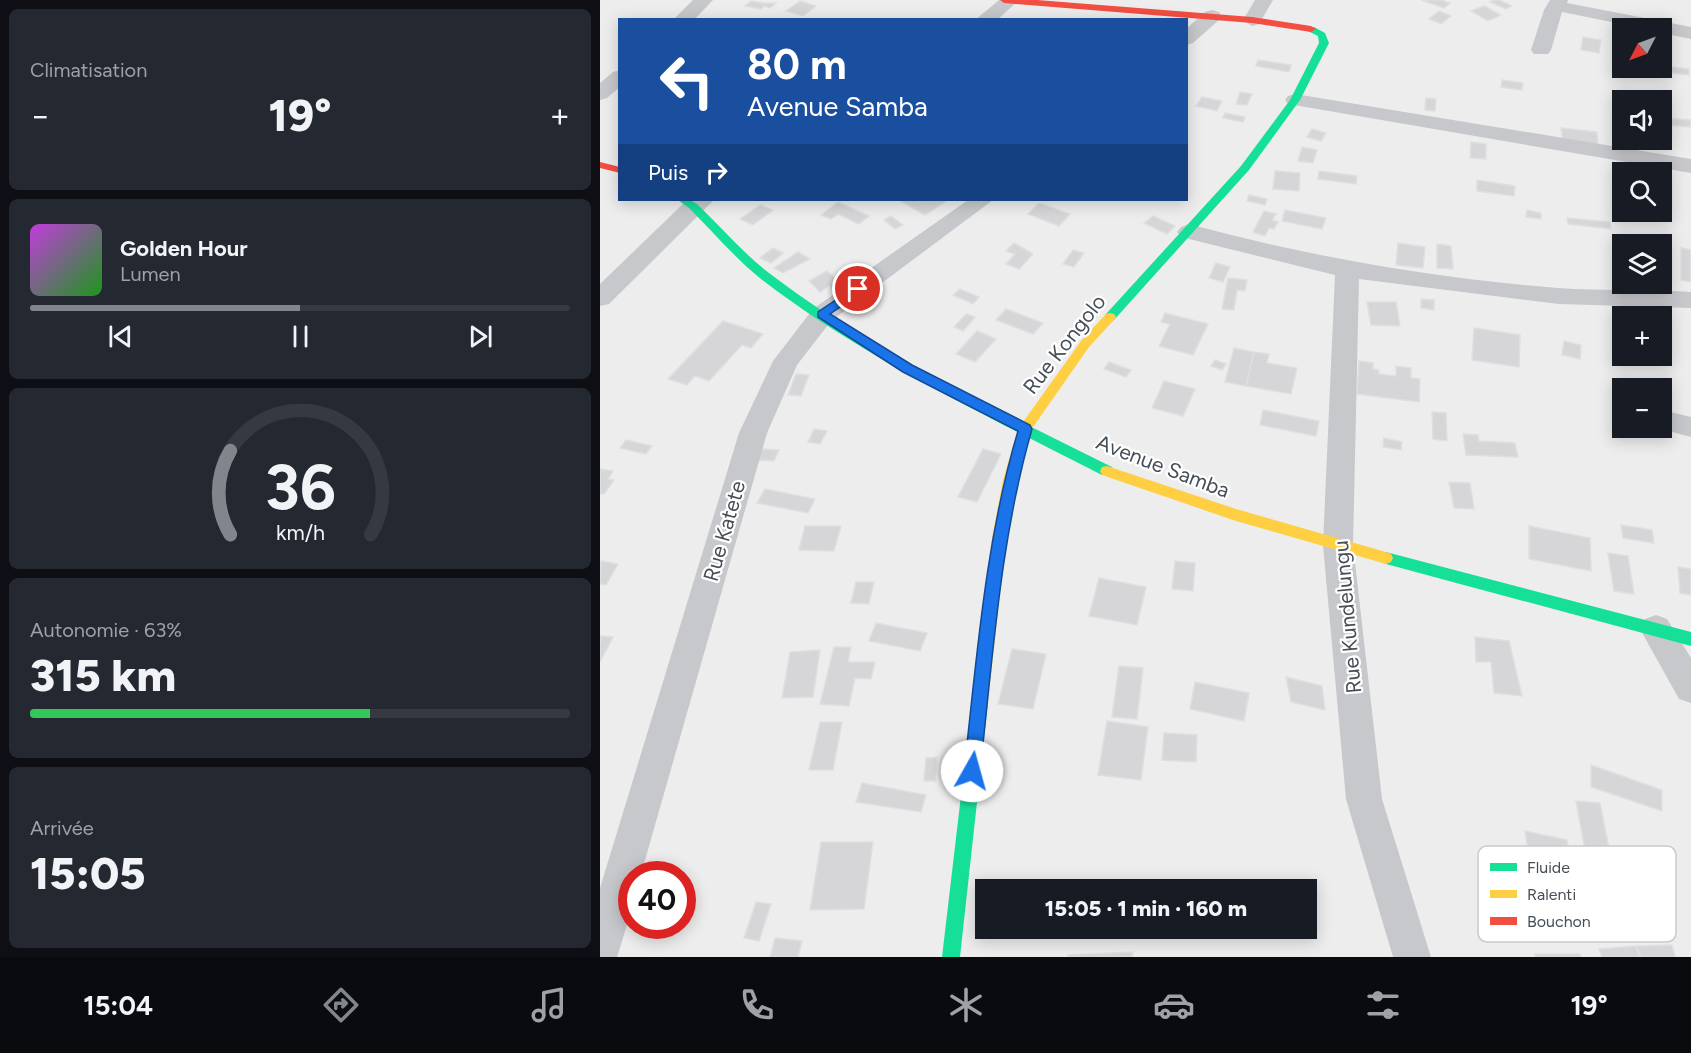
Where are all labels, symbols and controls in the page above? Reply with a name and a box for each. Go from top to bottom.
north arrow [1612,18,1672,78]
map controls [1612,18,1672,438]
text: 80 m [747,39,847,90]
icon: left [648,42,726,120]
text: Climatisation [30,58,147,82]
text: 19° [269,88,331,142]
text: Avenue Samba [747,90,928,123]
button: sound [1612,90,1672,150]
text: − [30,96,51,135]
text: + [549,96,570,135]
icon: right [700,156,733,189]
text: Puis [648,159,688,186]
button: search [1612,162,1672,222]
button: layers [1612,234,1672,294]
text: Golden Hour [120,235,248,262]
text: Lumen [120,262,181,286]
pin [832,263,883,314]
icon: arrive [841,272,874,305]
street label: Rue Kongolo [1017,289,1111,399]
button: + [1612,306,1672,366]
icon: previous [104,320,137,353]
icon: pause [284,320,317,353]
icon: next [464,320,497,353]
button: − [1612,378,1672,438]
street label: Avenue Samba [1093,429,1233,503]
text: 36 [265,451,335,526]
street label: Rue Katete [698,478,750,584]
text: km/h [276,521,324,546]
street label: Rue Kundelungu [1328,539,1366,695]
text: Autonomie · 63% [30,618,182,642]
text: 315 km [30,648,176,702]
position arrow [940,739,1004,803]
text: Arrivée [30,816,94,840]
text: 15:05 [30,846,146,900]
legend [1478,846,1676,942]
text: Fluide [1527,858,1570,877]
speed limit sign: 40 [618,861,696,939]
text: Ralenti [1527,885,1576,904]
text: 15:05 · 1 min · 160 m [1045,895,1247,922]
text: Bouchon [1527,912,1591,931]
icon: directions [320,984,362,1026]
icon: music [528,984,570,1026]
icon: phone [736,984,778,1026]
icon: climate [945,984,987,1026]
icon: car [1153,984,1195,1026]
icon: filters [1362,984,1404,1026]
text: 15:04 [83,989,153,1022]
text: 19° [1570,989,1608,1022]

